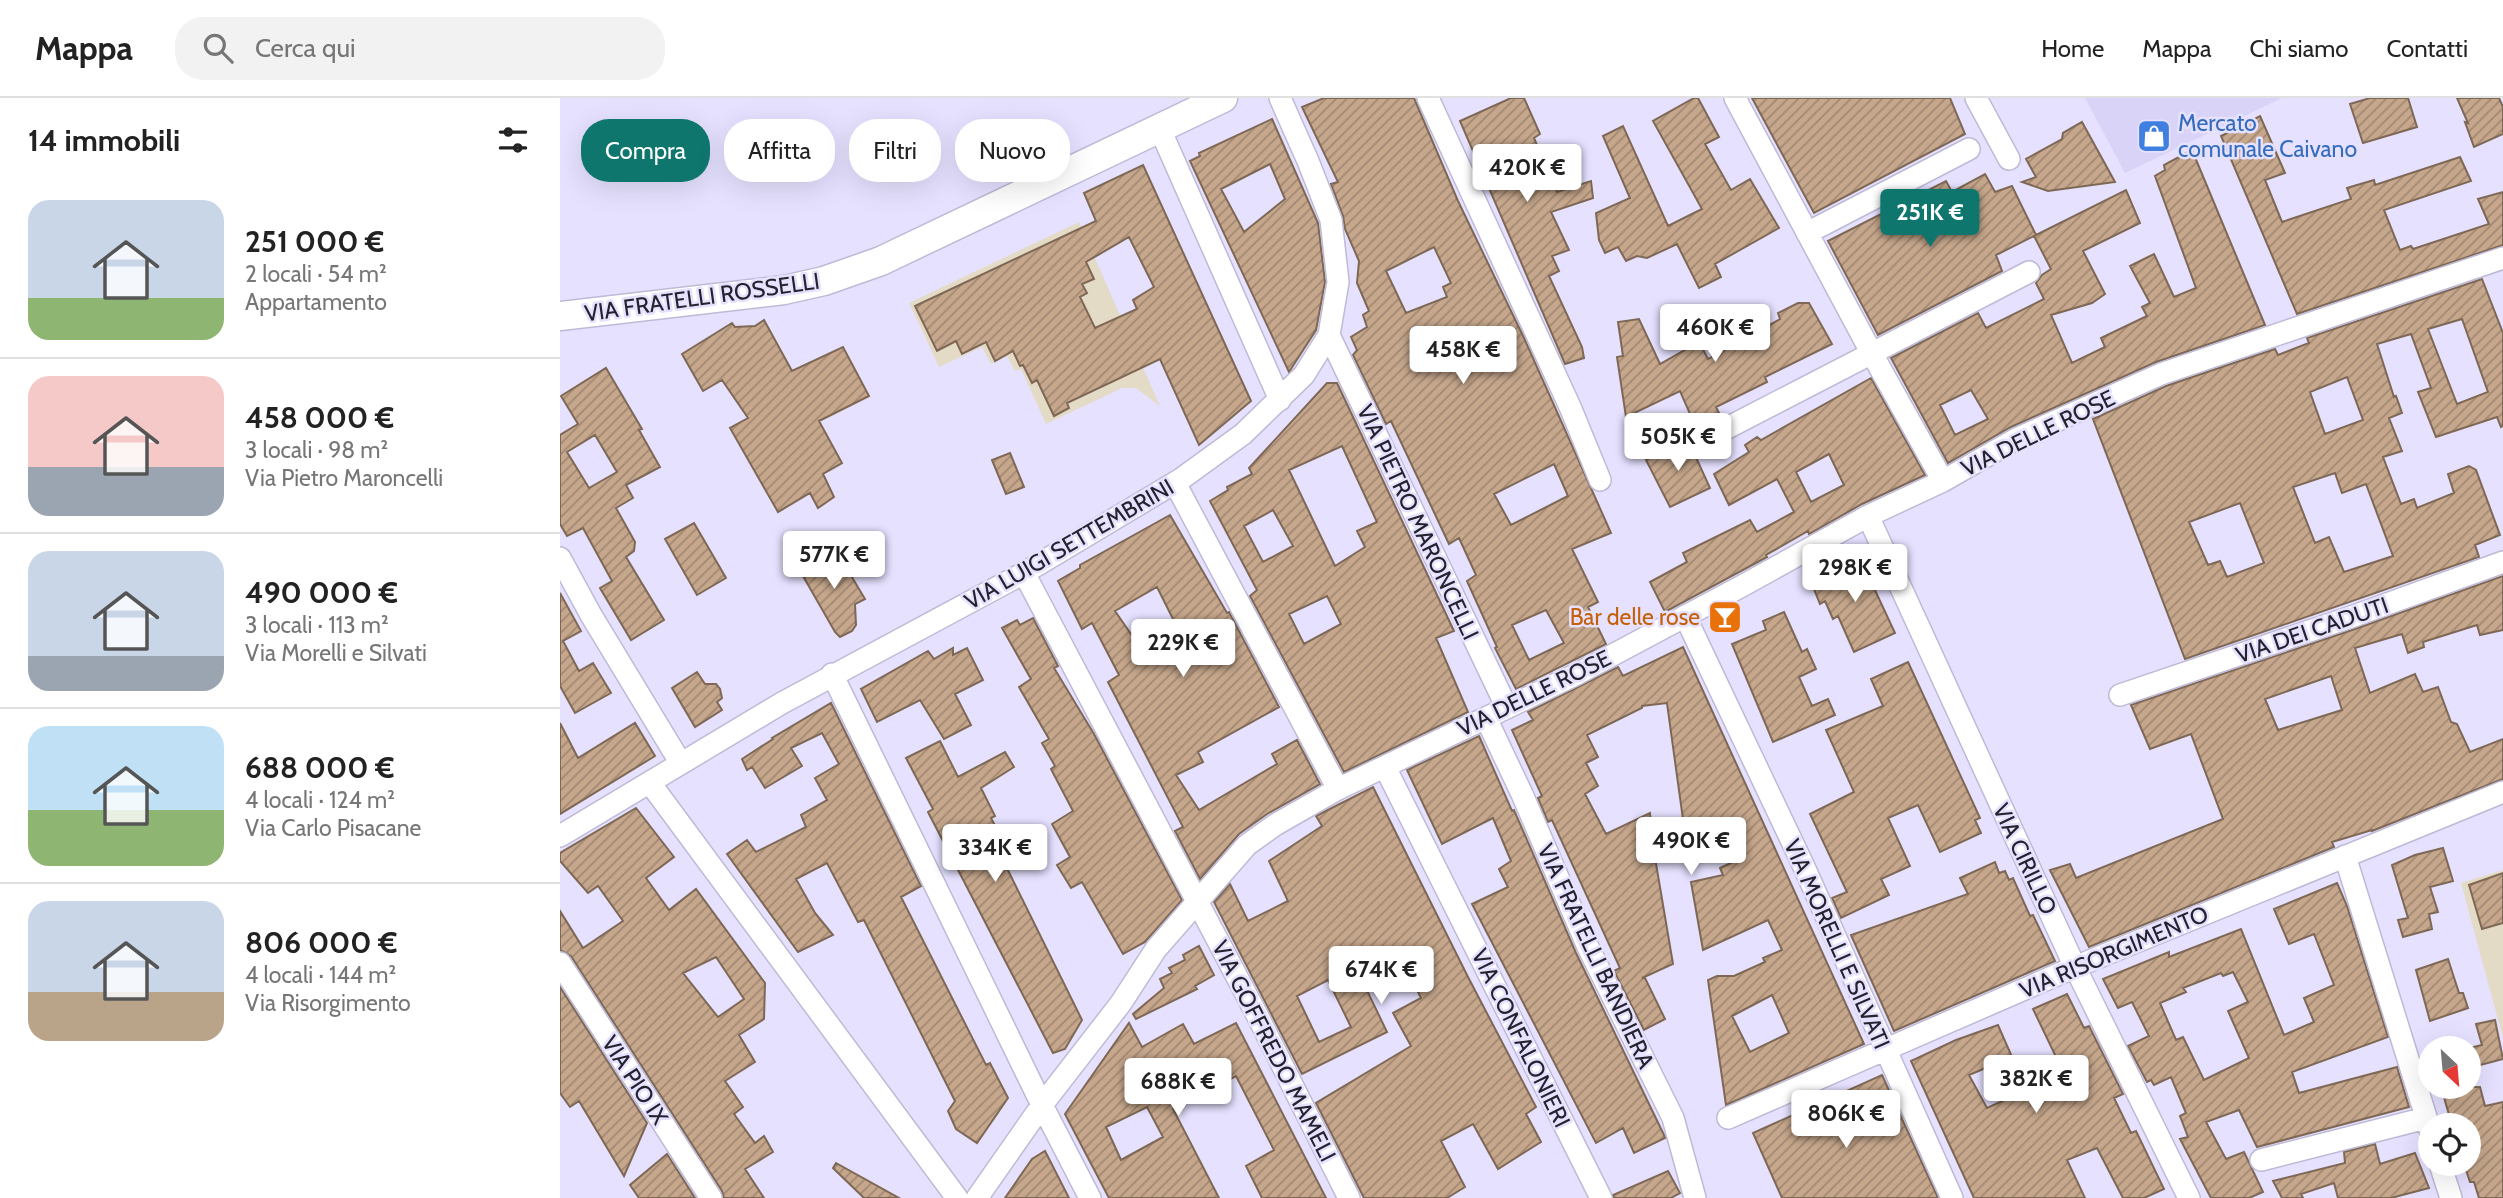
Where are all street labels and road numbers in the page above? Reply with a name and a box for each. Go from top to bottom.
street label: VIA FRATELLI ROSSELLI [583,267,821,327]
street label: VIA DELLE ROSE [1957,384,2119,482]
street label: VIA PIETRO MARONCELLI [1351,400,1485,644]
street label: VIA LUIGI SETTEMBRINI [959,473,1179,615]
street label: VIA DEI CADUTI [2232,591,2392,669]
street label: VIA DELLE ROSE [1453,644,1615,742]
street label: VIA CIRILLO [1987,799,2063,919]
street label: VIA MORELLI E SILVATI [1778,835,1896,1053]
street label: VIA FRATELLI BANDIERA [1532,839,1660,1073]
street label: VIA RISORGIMENTO [2016,900,2212,1004]
street label: VIA GOFFREDO MAMELI [1206,936,1342,1166]
street label: VIA CONFALONIERI [1466,944,1576,1132]
street label: VIA PIO IX [596,1030,674,1130]

